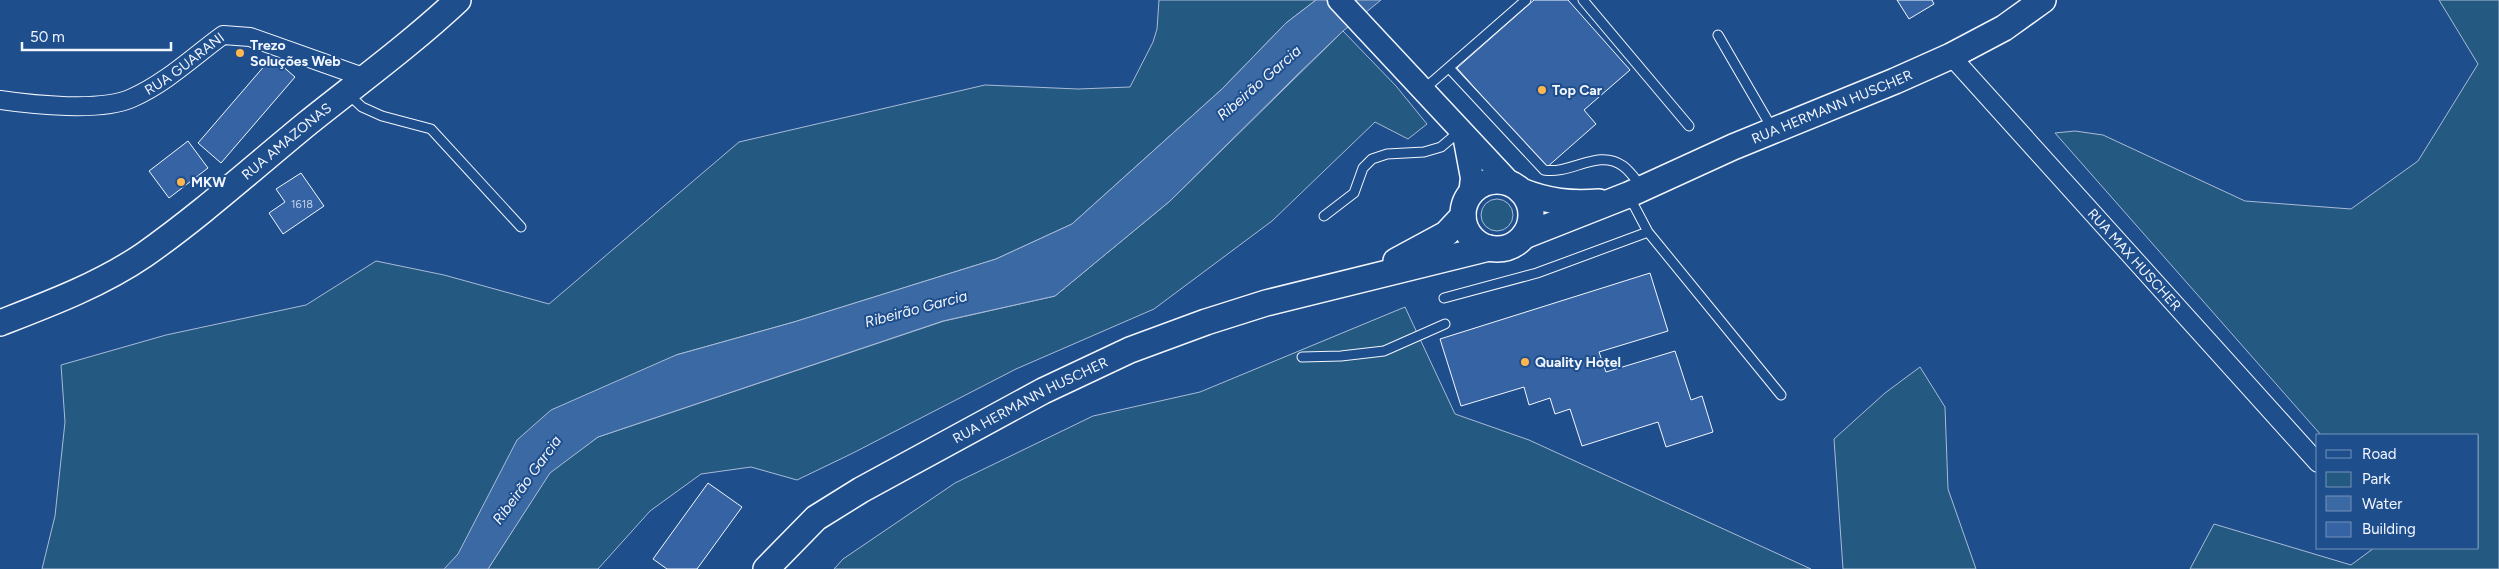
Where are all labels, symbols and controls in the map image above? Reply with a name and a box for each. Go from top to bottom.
scale bar [22,20,171,52]
text: 50 m [30,28,65,46]
street label: RUA GUARANI [142,29,227,99]
place label: Trezo Soluções Web [250,37,341,70]
water label: Ribeirão Garcia [1213,41,1305,124]
marker: Trezo Soluções Web [234,47,246,59]
street label: RUA HERMANN HUSCHER [1749,66,1915,147]
place label: Top Car [1552,82,1603,99]
marker: Top Car [1536,84,1548,96]
street label: RUA AMAZONAS [238,99,335,183]
place label: MKW [191,174,226,191]
marker: MKW [175,176,187,188]
house number: 1618 [291,198,313,211]
street label: RUA MAX HUSCHER [2084,205,2185,314]
water label: Ribeirão Garcia [863,287,969,331]
street label: RUA HERMANN HUSCHER [949,353,1111,447]
place label: Quality Hotel [1535,354,1621,371]
marker: Quality Hotel [1519,356,1531,368]
water label: Ribeirão Garcia [489,432,565,528]
legend [2316,434,2479,549]
text: Road [2362,445,2397,463]
text: Park [2362,470,2391,488]
text: Water [2362,495,2402,513]
text: Building [2362,520,2416,538]

